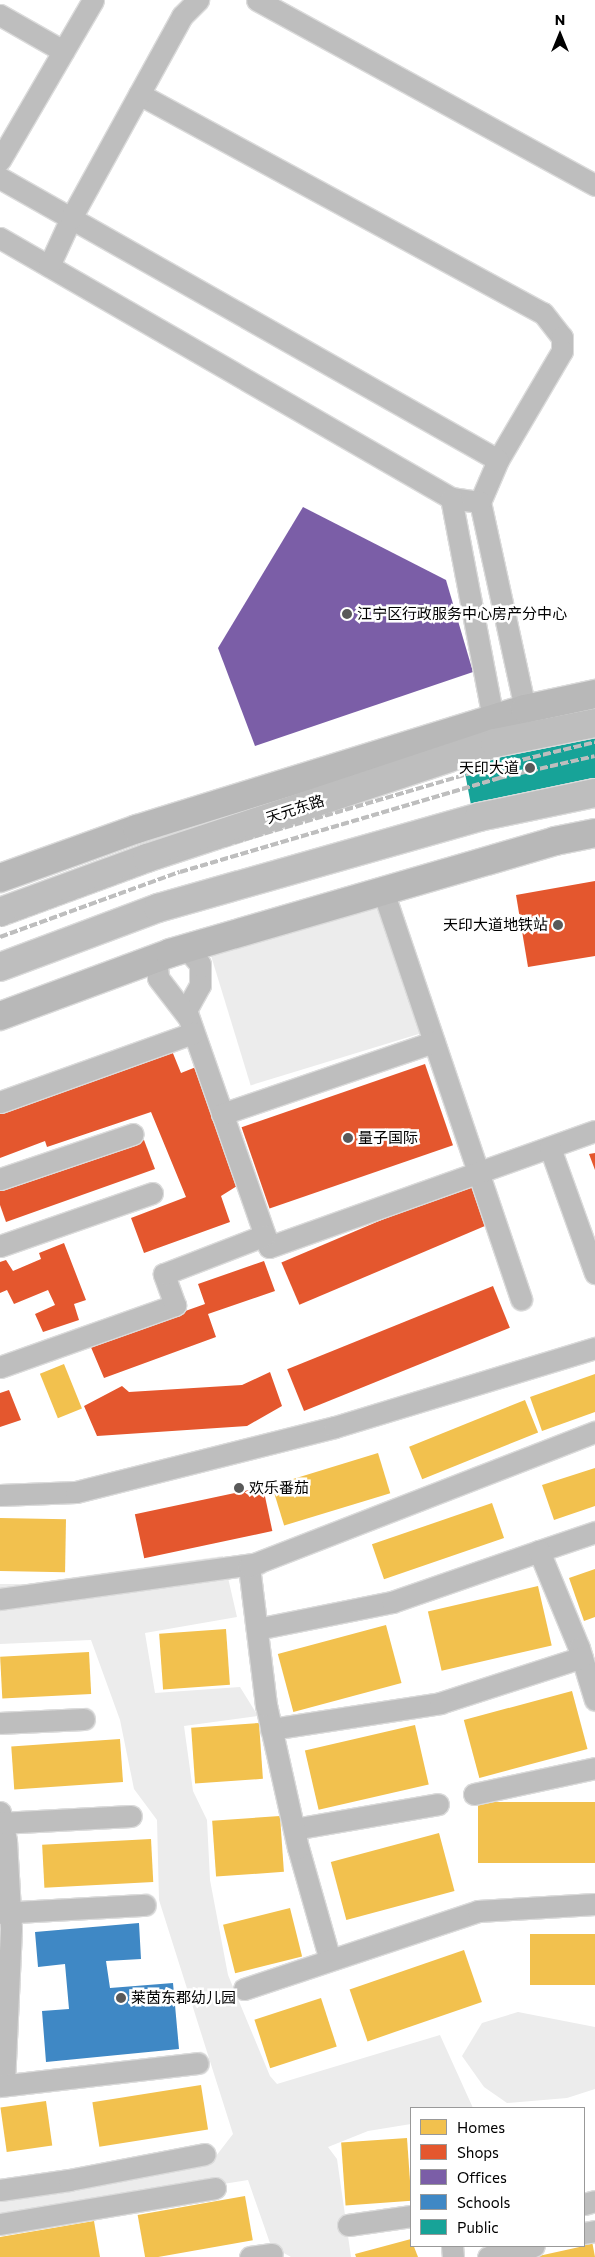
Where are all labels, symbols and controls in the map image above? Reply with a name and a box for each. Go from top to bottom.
north arrow [535,10,585,60]
text: N [555,11,565,28]
place label: 江宁区行政服务中心房产分中心 [357,605,567,623]
marker: 江宁区行政服务中心房产分中心 [341,608,353,620]
place label: 天印大道 [459,759,519,777]
marker: 天印大道 [523,761,537,775]
street label: 天元东路 [264,791,326,827]
place label: 天印大道地铁站 [443,916,548,934]
marker: 天印大道地铁站 [552,919,564,931]
place label: 量子国际 [358,1129,418,1147]
marker: 量子国际 [342,1132,354,1144]
place label: 欢乐番茄 [249,1479,309,1497]
marker: 欢乐番茄 [233,1482,245,1494]
place label: 莱茵东郡幼儿园 [131,1989,236,2007]
marker: 莱茵东郡幼儿园 [115,1992,127,2004]
legend [410,2107,585,2247]
text: Homes [457,2118,505,2136]
text: Shops [457,2143,499,2161]
text: Offices [457,2168,507,2186]
text: Schools [457,2193,510,2211]
text: Public [457,2218,499,2236]

